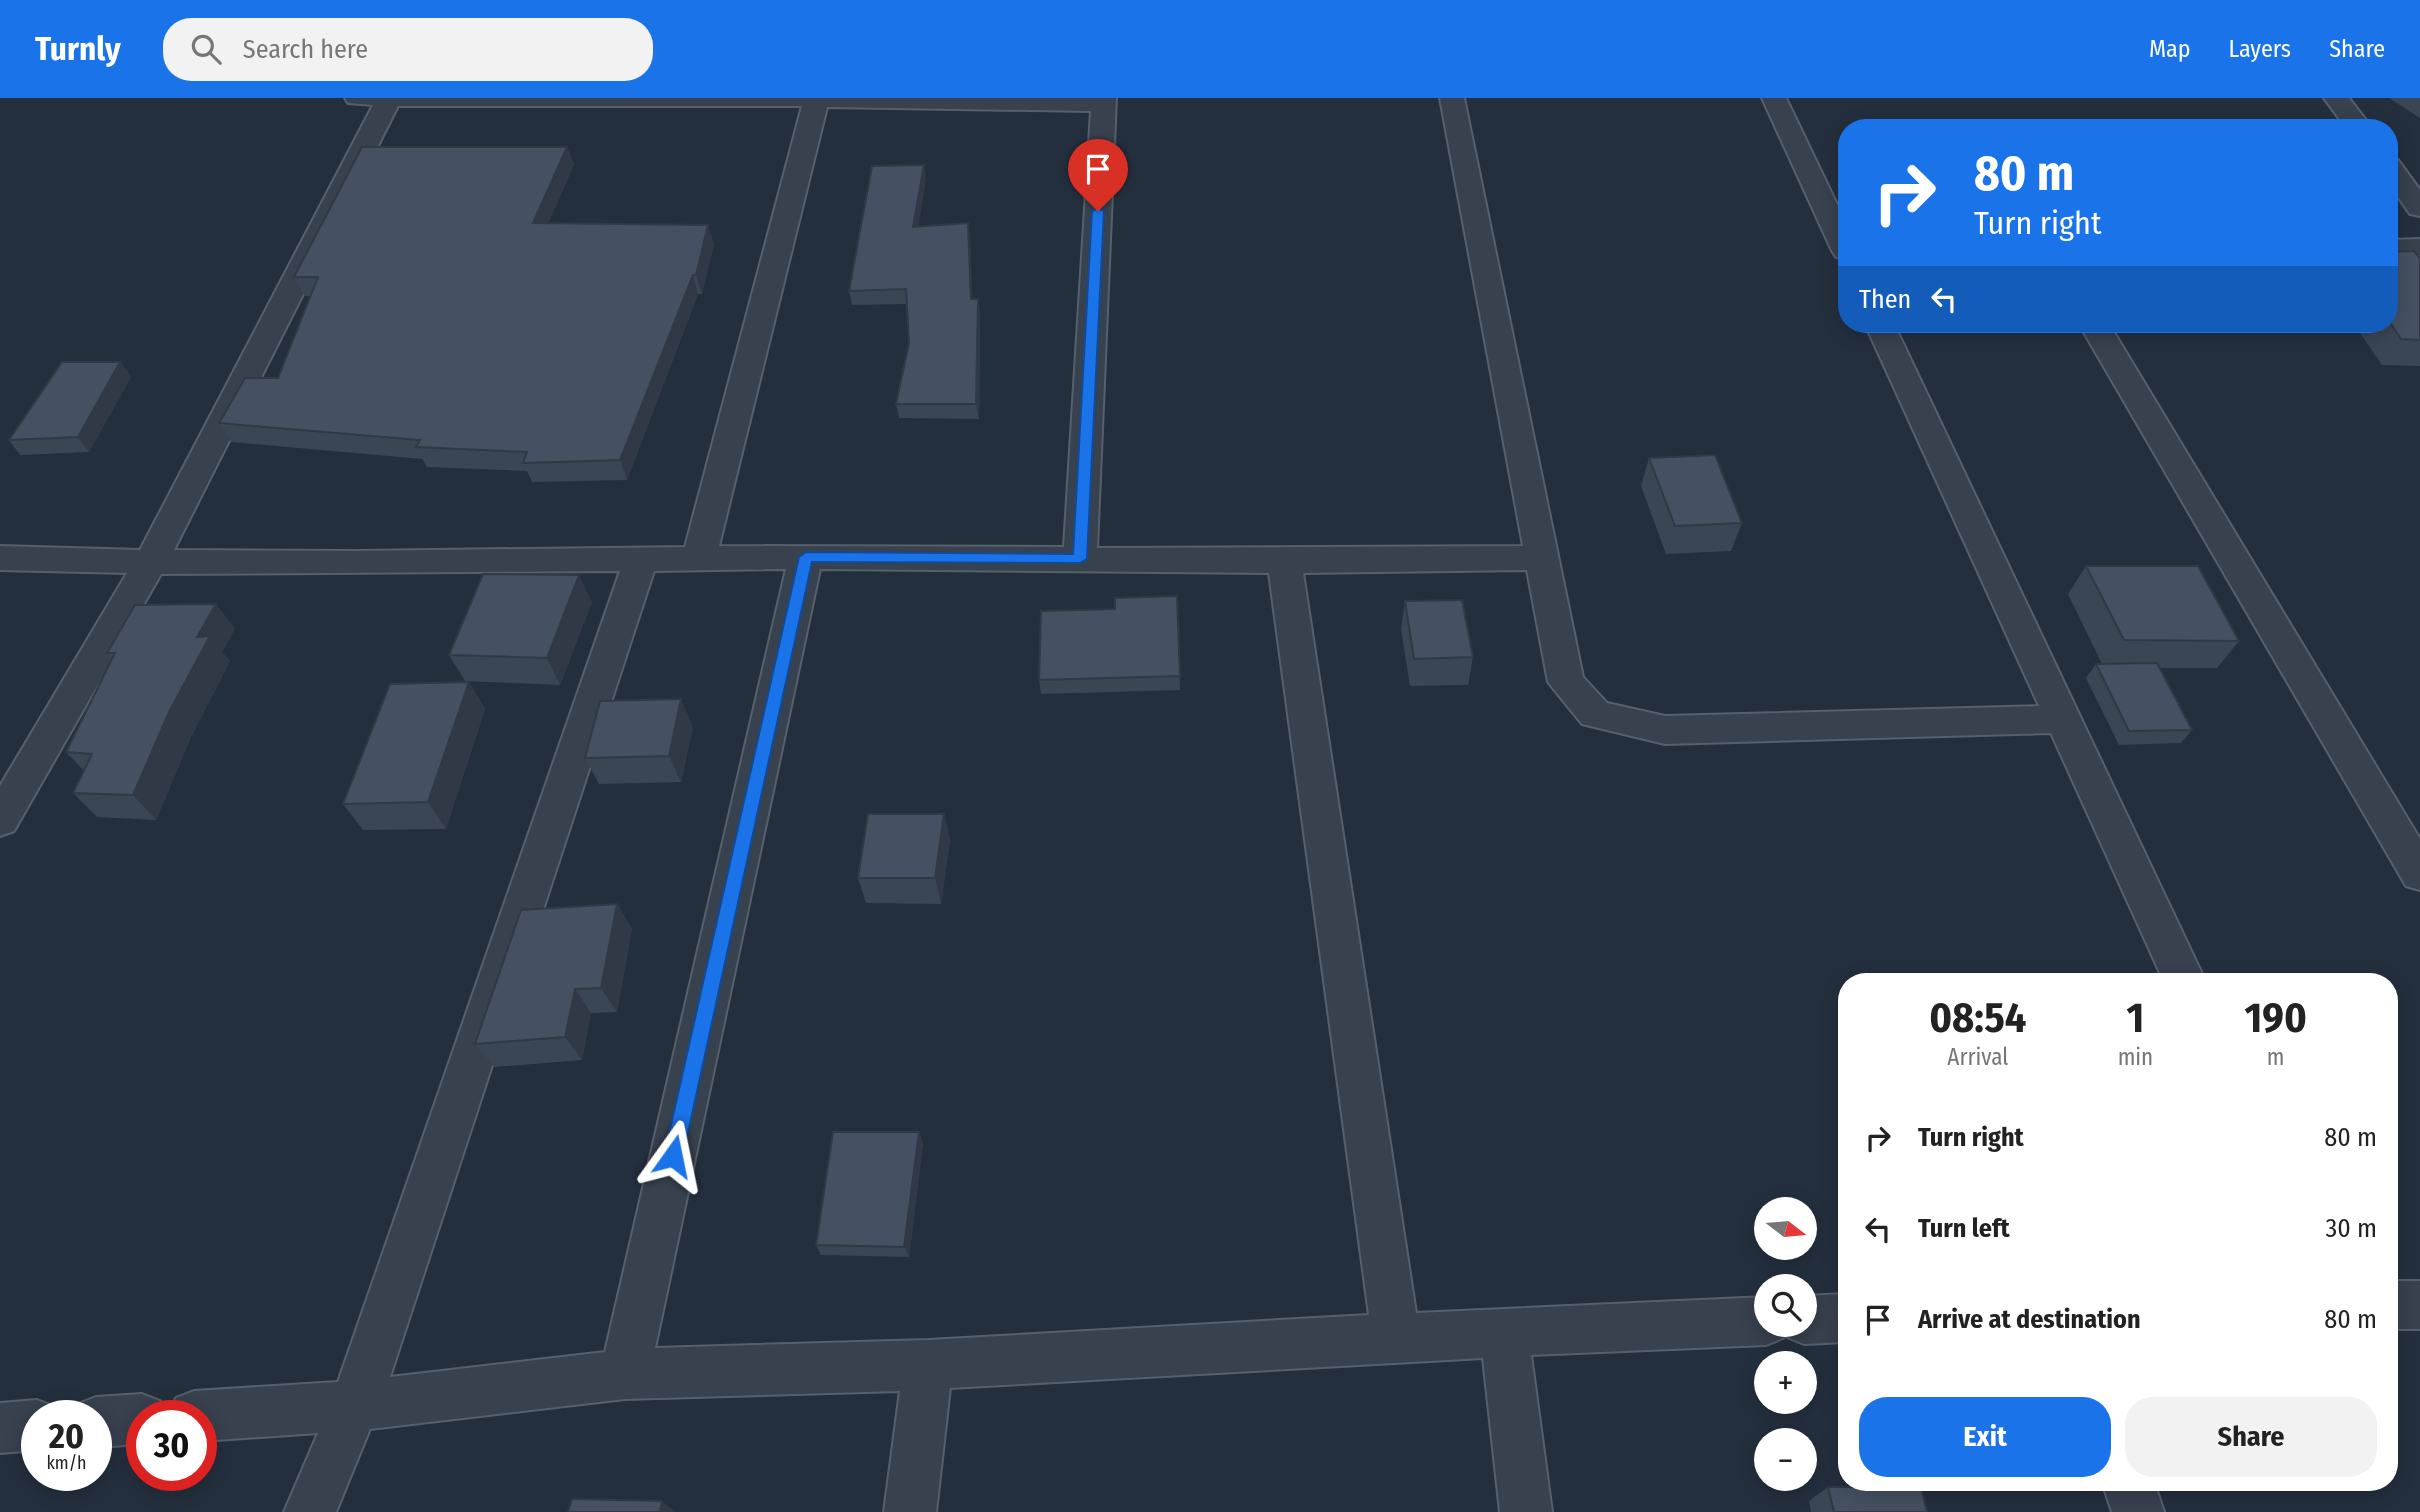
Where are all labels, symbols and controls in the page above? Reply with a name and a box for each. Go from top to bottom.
search box [163,18,653,81]
text: Turnly [35,29,121,69]
icon: search [187,30,225,68]
text: Search here [243,34,368,65]
text: Map [2149,35,2191,63]
text: Layers [2229,35,2291,63]
text: Share [2329,35,2385,63]
pin [1068,139,1128,211]
text: 80 m [1974,144,2074,203]
icon: right [1859,147,1950,238]
icon: arrive [1079,150,1117,188]
text: Turn right [1974,204,2101,242]
icon: left [1925,280,1963,318]
text: Then [1859,284,1911,315]
text: 08:54 [1929,993,2026,1043]
text: 1 [2127,993,2144,1043]
text: 190 [2244,993,2307,1043]
text: Arrival [1947,1043,2008,1071]
text: min [2118,1043,2153,1071]
text: m [2267,1043,2284,1071]
position arrow [636,1119,710,1193]
icon: right [1859,1119,1897,1157]
text: Turn right [1918,1122,2024,1153]
text: 80 m [2324,1122,2377,1153]
north arrow [1754,1197,1816,1260]
map controls [1754,1197,1817,1491]
icon: left [1859,1210,1897,1248]
text: Turn left [1918,1213,2010,1244]
text: 30 m [2326,1213,2377,1244]
button: search [1754,1274,1817,1337]
icon: arrive [1859,1301,1897,1339]
text: Arrive at destination [1918,1304,2141,1335]
text: 80 m [2324,1304,2377,1335]
button: + [1754,1351,1817,1414]
button: Exit [1859,1397,2111,1477]
button: Share [2125,1397,2377,1477]
speed limit sign: 30 [126,1400,217,1491]
text: 20 [49,1415,84,1457]
button: − [1754,1428,1817,1491]
text: km/h [46,1452,87,1474]

